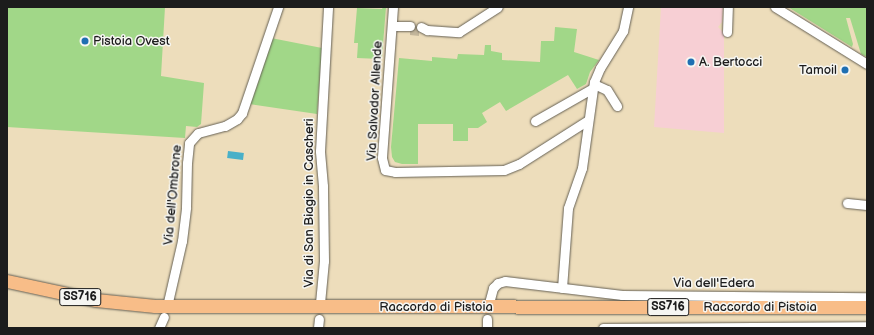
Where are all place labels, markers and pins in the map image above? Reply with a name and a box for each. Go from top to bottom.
place label: Pistoia Ovest [93,33,170,49]
marker: Pistoia Ovest [80,36,90,46]
place label: A. Bertocci [699,54,762,70]
marker: A. Bertocci [686,57,696,67]
place label: Tamoil [799,62,837,78]
marker: Tamoil [840,65,850,75]

